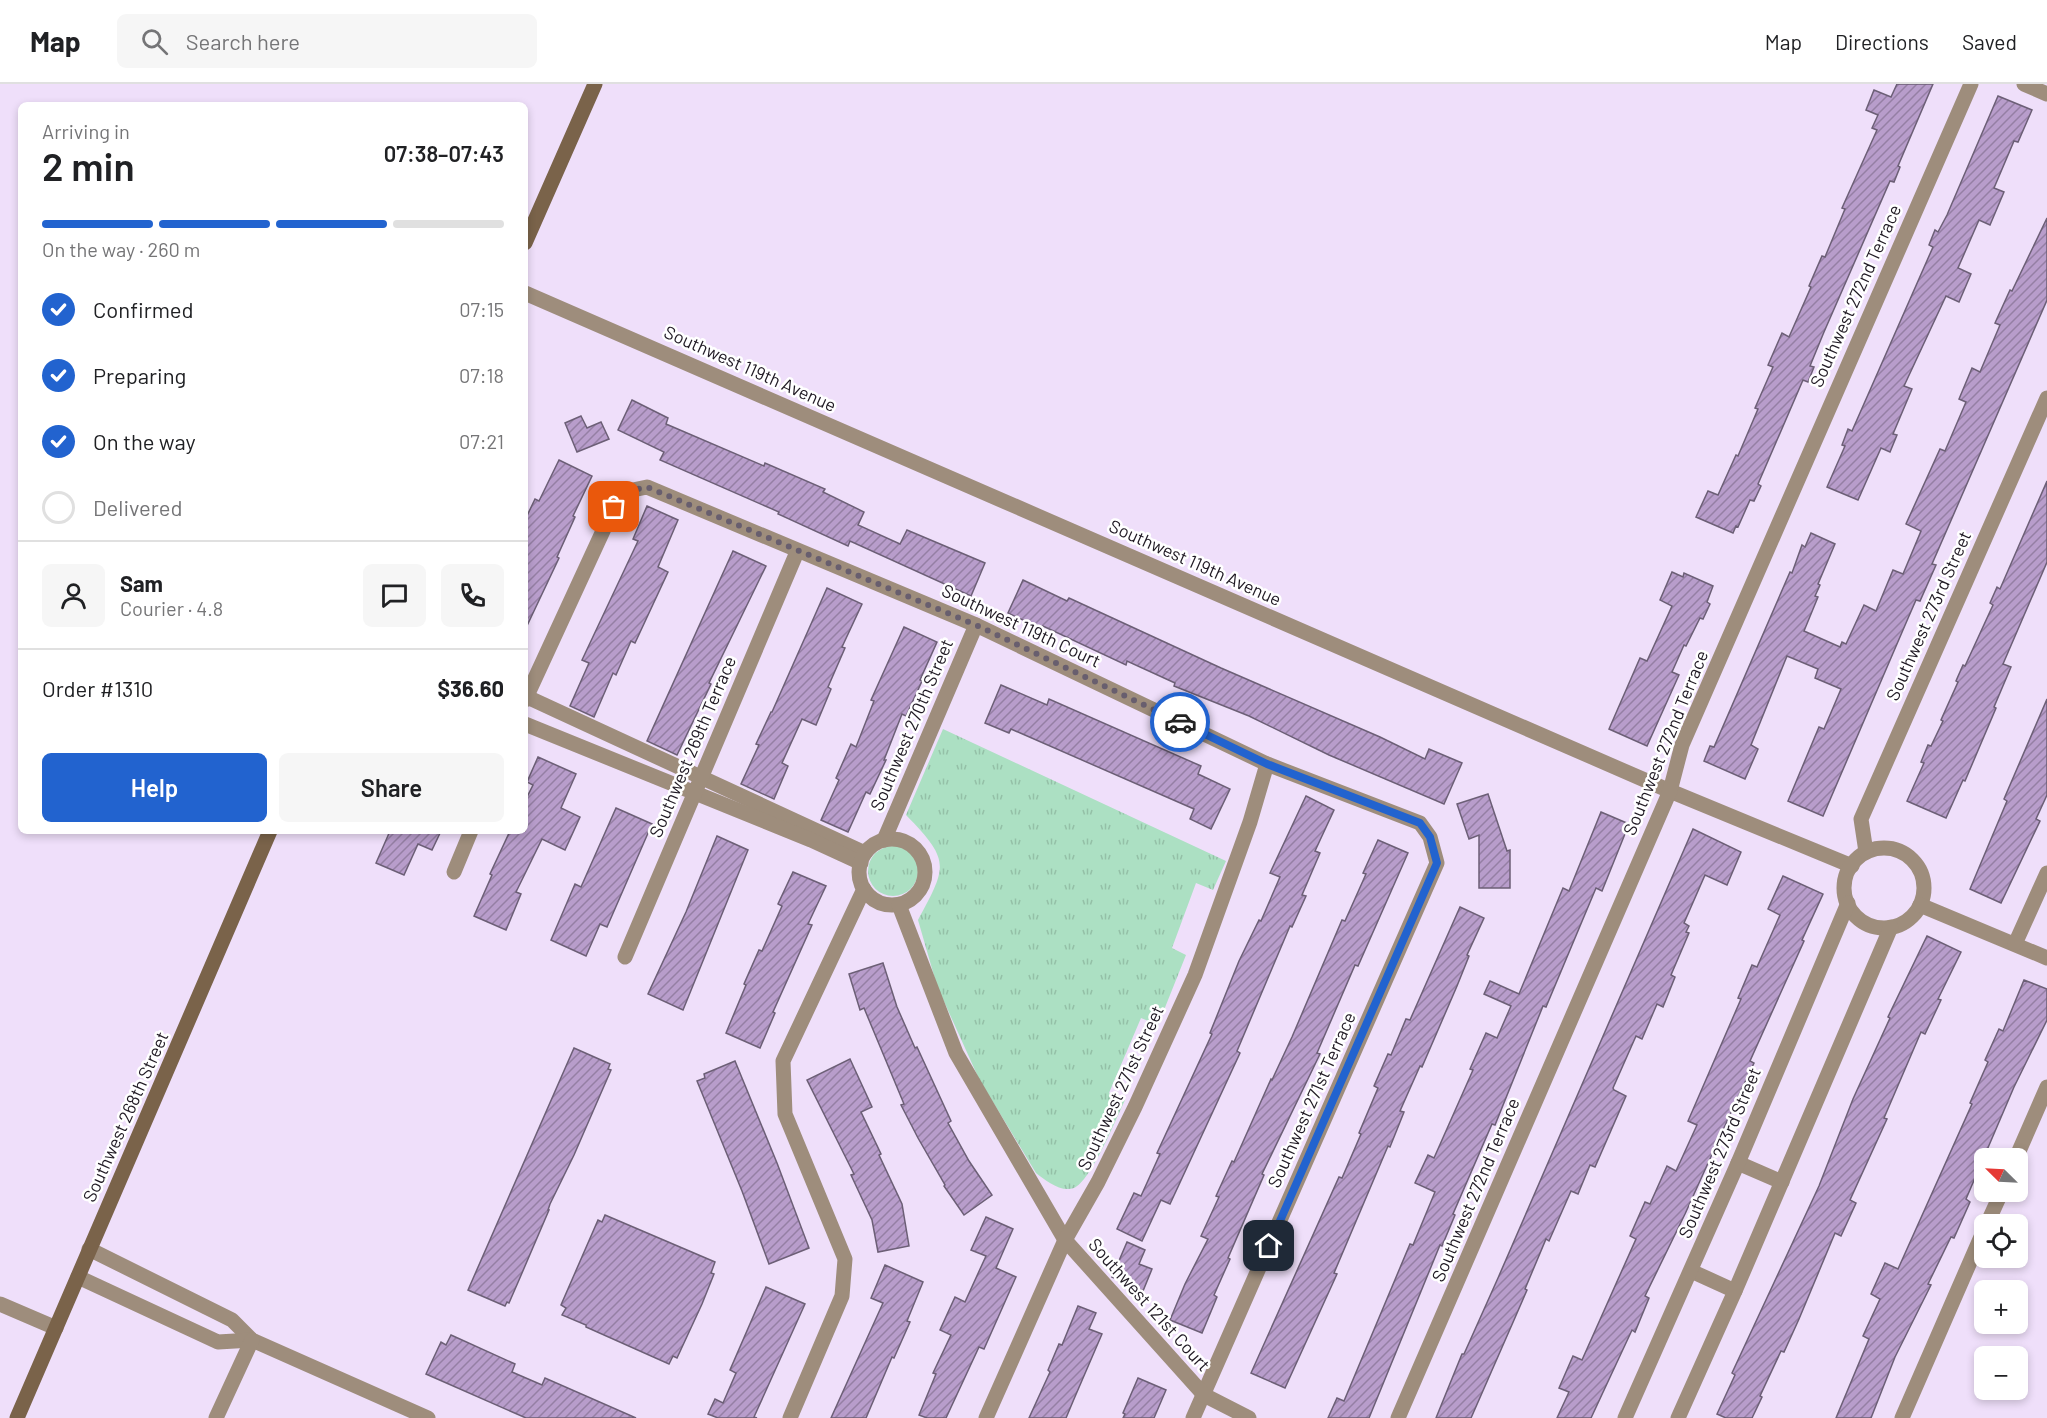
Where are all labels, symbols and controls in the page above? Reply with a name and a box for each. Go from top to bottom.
search box [117,14,537,68]
text: Map [30,24,81,58]
icon: search [138,25,171,58]
text: Search here [186,28,300,54]
text: Map [1765,29,1802,54]
text: Directions [1835,29,1929,54]
text: Saved [1962,29,2017,54]
text: Arriving in [42,119,130,143]
text: 07:38–07:43 [384,140,504,166]
text: 2 min [42,142,135,189]
street label: Southwest 272nd Terrace [1805,201,1905,390]
text: On the way · 260 m [42,237,200,261]
icon: check [42,293,75,326]
text: Confirmed [93,296,193,322]
text: 07:15 [459,297,504,321]
street label: Southwest 119th Avenue [661,320,840,416]
icon: check [42,359,75,392]
text: Preparing [93,362,186,388]
text: 07:18 [459,363,504,387]
icon: check [42,425,75,458]
text: On the way [93,428,196,454]
text: 07:21 [459,429,504,453]
pin [588,481,639,532]
icon: bag [597,490,630,523]
text: Delivered [93,494,182,520]
street label: Southwest 119th Avenue [1106,514,1285,610]
street label: Southwest 273rd Street [1881,527,1975,704]
button: person [42,564,105,627]
button: chat [363,564,426,627]
button: phone [441,564,504,627]
text: Sam [120,570,163,596]
street label: Southwest 119th Court [939,579,1104,672]
text: Courier · 4.8 [120,596,223,620]
street label: Southwest 270th Street [865,635,957,814]
street label: Southwest 272nd Terrace [1618,647,1712,838]
street label: Southwest 269th Terrace [644,653,740,841]
text: Order #1310 [42,675,153,701]
text: $36.60 [437,675,504,701]
courier [1150,692,1210,752]
icon: car [1164,706,1197,739]
button: Help [42,753,267,822]
button: Share [279,753,504,822]
street label: Southwest 271st Street [1072,1002,1168,1174]
street label: Southwest 271st Terrace [1262,1008,1360,1191]
street label: Southwest 268th Street [78,1028,173,1205]
street label: Southwest 273rd Street [1673,1064,1765,1241]
street label: Southwest 272nd Terrace [1426,1094,1524,1285]
north arrow [1974,1148,2028,1202]
map controls [1974,1148,2028,1400]
button: locate [1974,1214,2028,1268]
pin [1243,1220,1294,1271]
icon: home [1252,1229,1285,1262]
street label: Southwest 121st Court [1084,1233,1215,1375]
button: + [1974,1280,2028,1334]
button: − [1974,1346,2028,1400]

